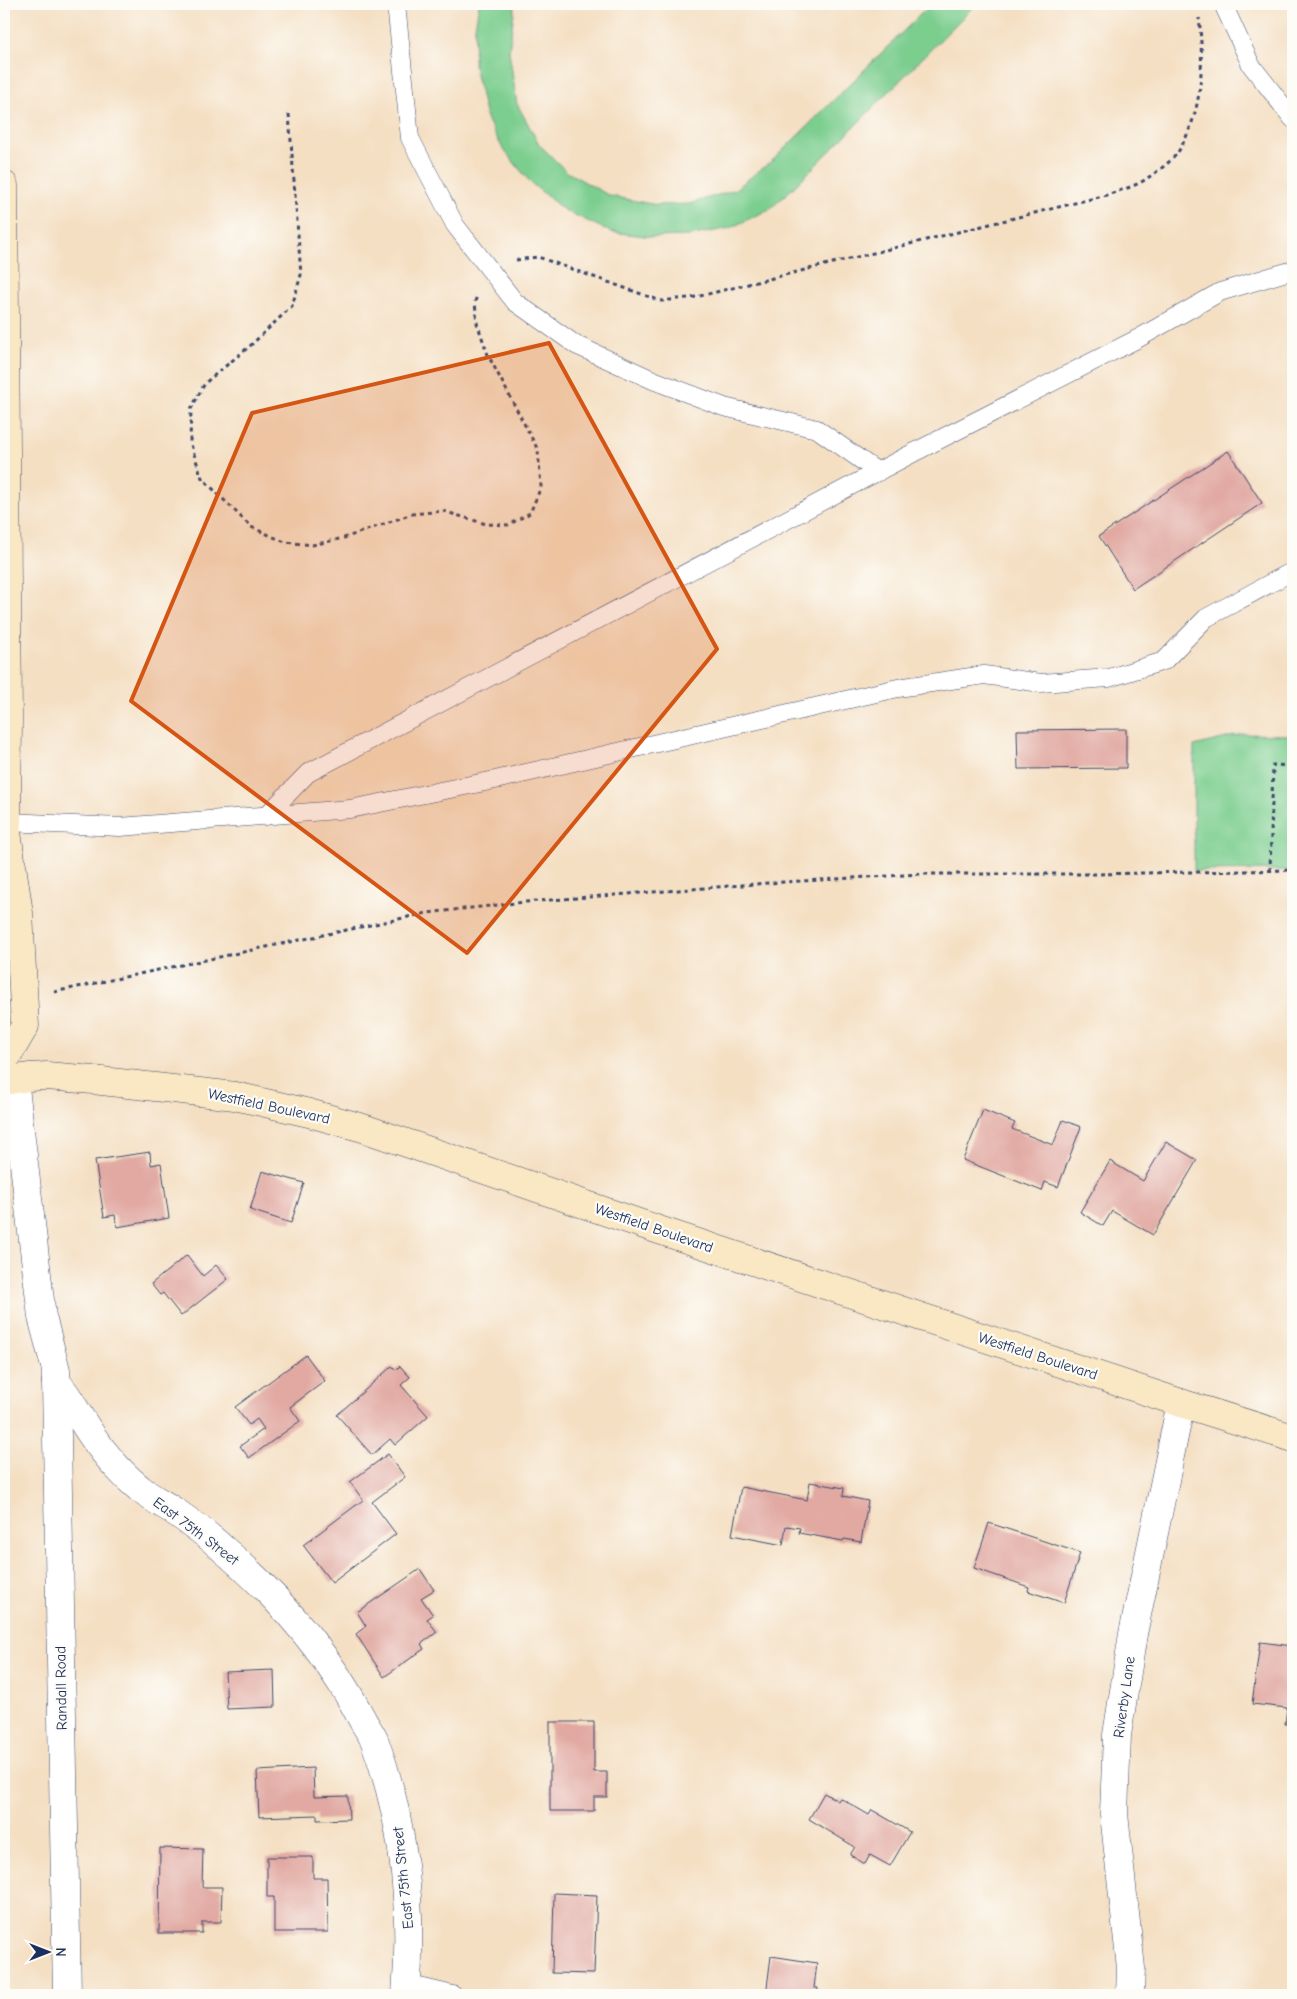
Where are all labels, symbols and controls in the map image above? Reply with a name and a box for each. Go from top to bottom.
street label: Westfield Boulevard [206,1084,332,1128]
street label: Westfield Boulevard [592,1199,716,1257]
street label: Westfield Boulevard [976,1328,1100,1384]
street label: East 75th Street [150,1493,243,1569]
street label: Randall Road [51,1646,71,1730]
street label: Riverby Lane [1109,1655,1139,1739]
street label: East 75th Street [389,1825,417,1930]
north arrow [22,1926,72,1976]
text: N [52,1947,69,1957]

